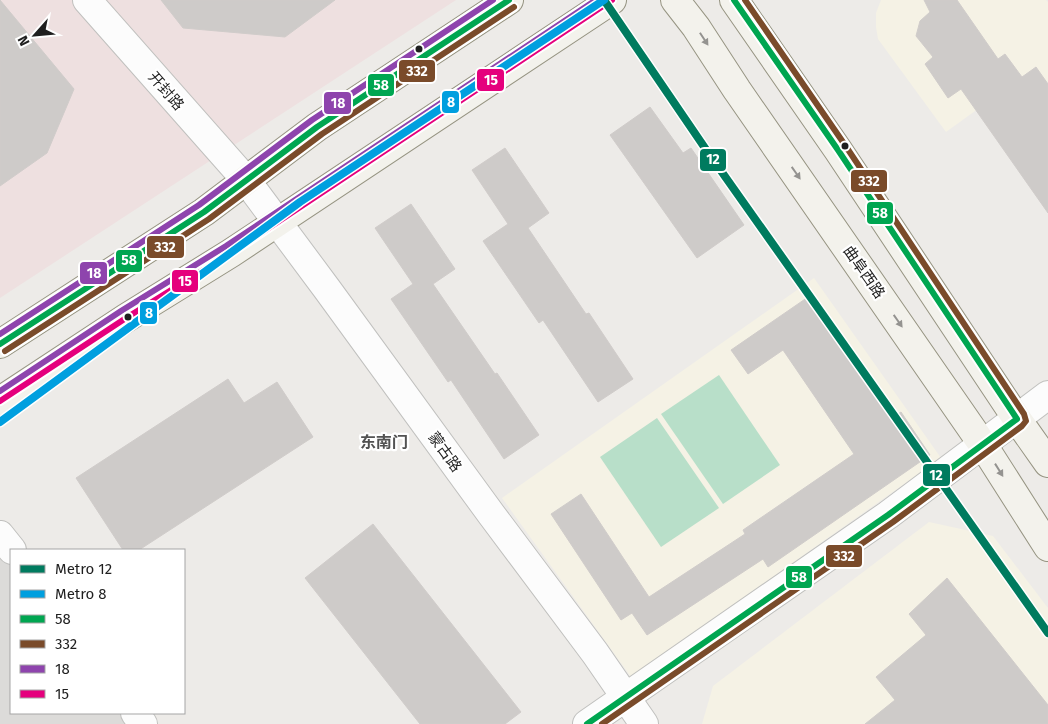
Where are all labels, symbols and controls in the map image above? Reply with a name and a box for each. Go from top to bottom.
north arrow [10,10,60,60]
one-way arrow [699,32,709,46]
text: N [14,33,34,49]
unlabelled marker [414,44,424,54]
line badge: 332 [398,59,436,83]
text: 332 [405,63,428,80]
street label: 开封路 [144,68,188,114]
line badge: 15 [476,68,505,92]
text: 15 [484,72,498,89]
line badge: 58 [367,73,395,97]
text: 58 [373,77,389,94]
line badge: 8 [441,90,460,114]
line badge: 18 [323,91,352,115]
text: 8 [447,94,455,111]
text: 18 [331,95,345,112]
unlabelled marker [840,141,850,151]
line badge: 12 [699,148,727,172]
text: 12 [706,151,720,168]
one-way arrow [791,166,801,180]
line badge: 332 [850,169,888,193]
text: 332 [857,173,880,190]
line badge: 58 [866,201,894,225]
text: 58 [872,205,888,222]
line badge: 332 [146,235,185,259]
text: 332 [153,239,176,256]
street label: 曲阜西路 [839,242,889,302]
line badge: 58 [115,249,143,273]
text: 58 [121,252,137,269]
line badge: 18 [79,261,108,285]
text: 18 [87,265,101,282]
line badge: 15 [171,269,199,293]
text: 15 [178,273,192,290]
line badge: 8 [139,301,158,325]
text: 8 [145,305,153,322]
unlabelled marker [123,312,133,322]
one-way arrow [893,314,903,328]
street label: 蒙古路 [424,429,466,475]
district label: 东南门 [360,433,408,452]
line badge: 12 [922,463,951,487]
one-way arrow [995,464,1004,477]
text: 12 [929,467,943,484]
line badge: 332 [825,544,863,568]
text: 332 [832,548,855,565]
legend [10,549,185,714]
text: Metro 12 [55,560,112,578]
line badge: 58 [785,565,813,589]
text: 58 [791,569,807,586]
text: Metro 8 [55,585,107,603]
text: 58 [55,610,71,628]
text: 332 [55,635,77,653]
text: 18 [55,660,70,678]
text: 15 [55,685,69,703]

